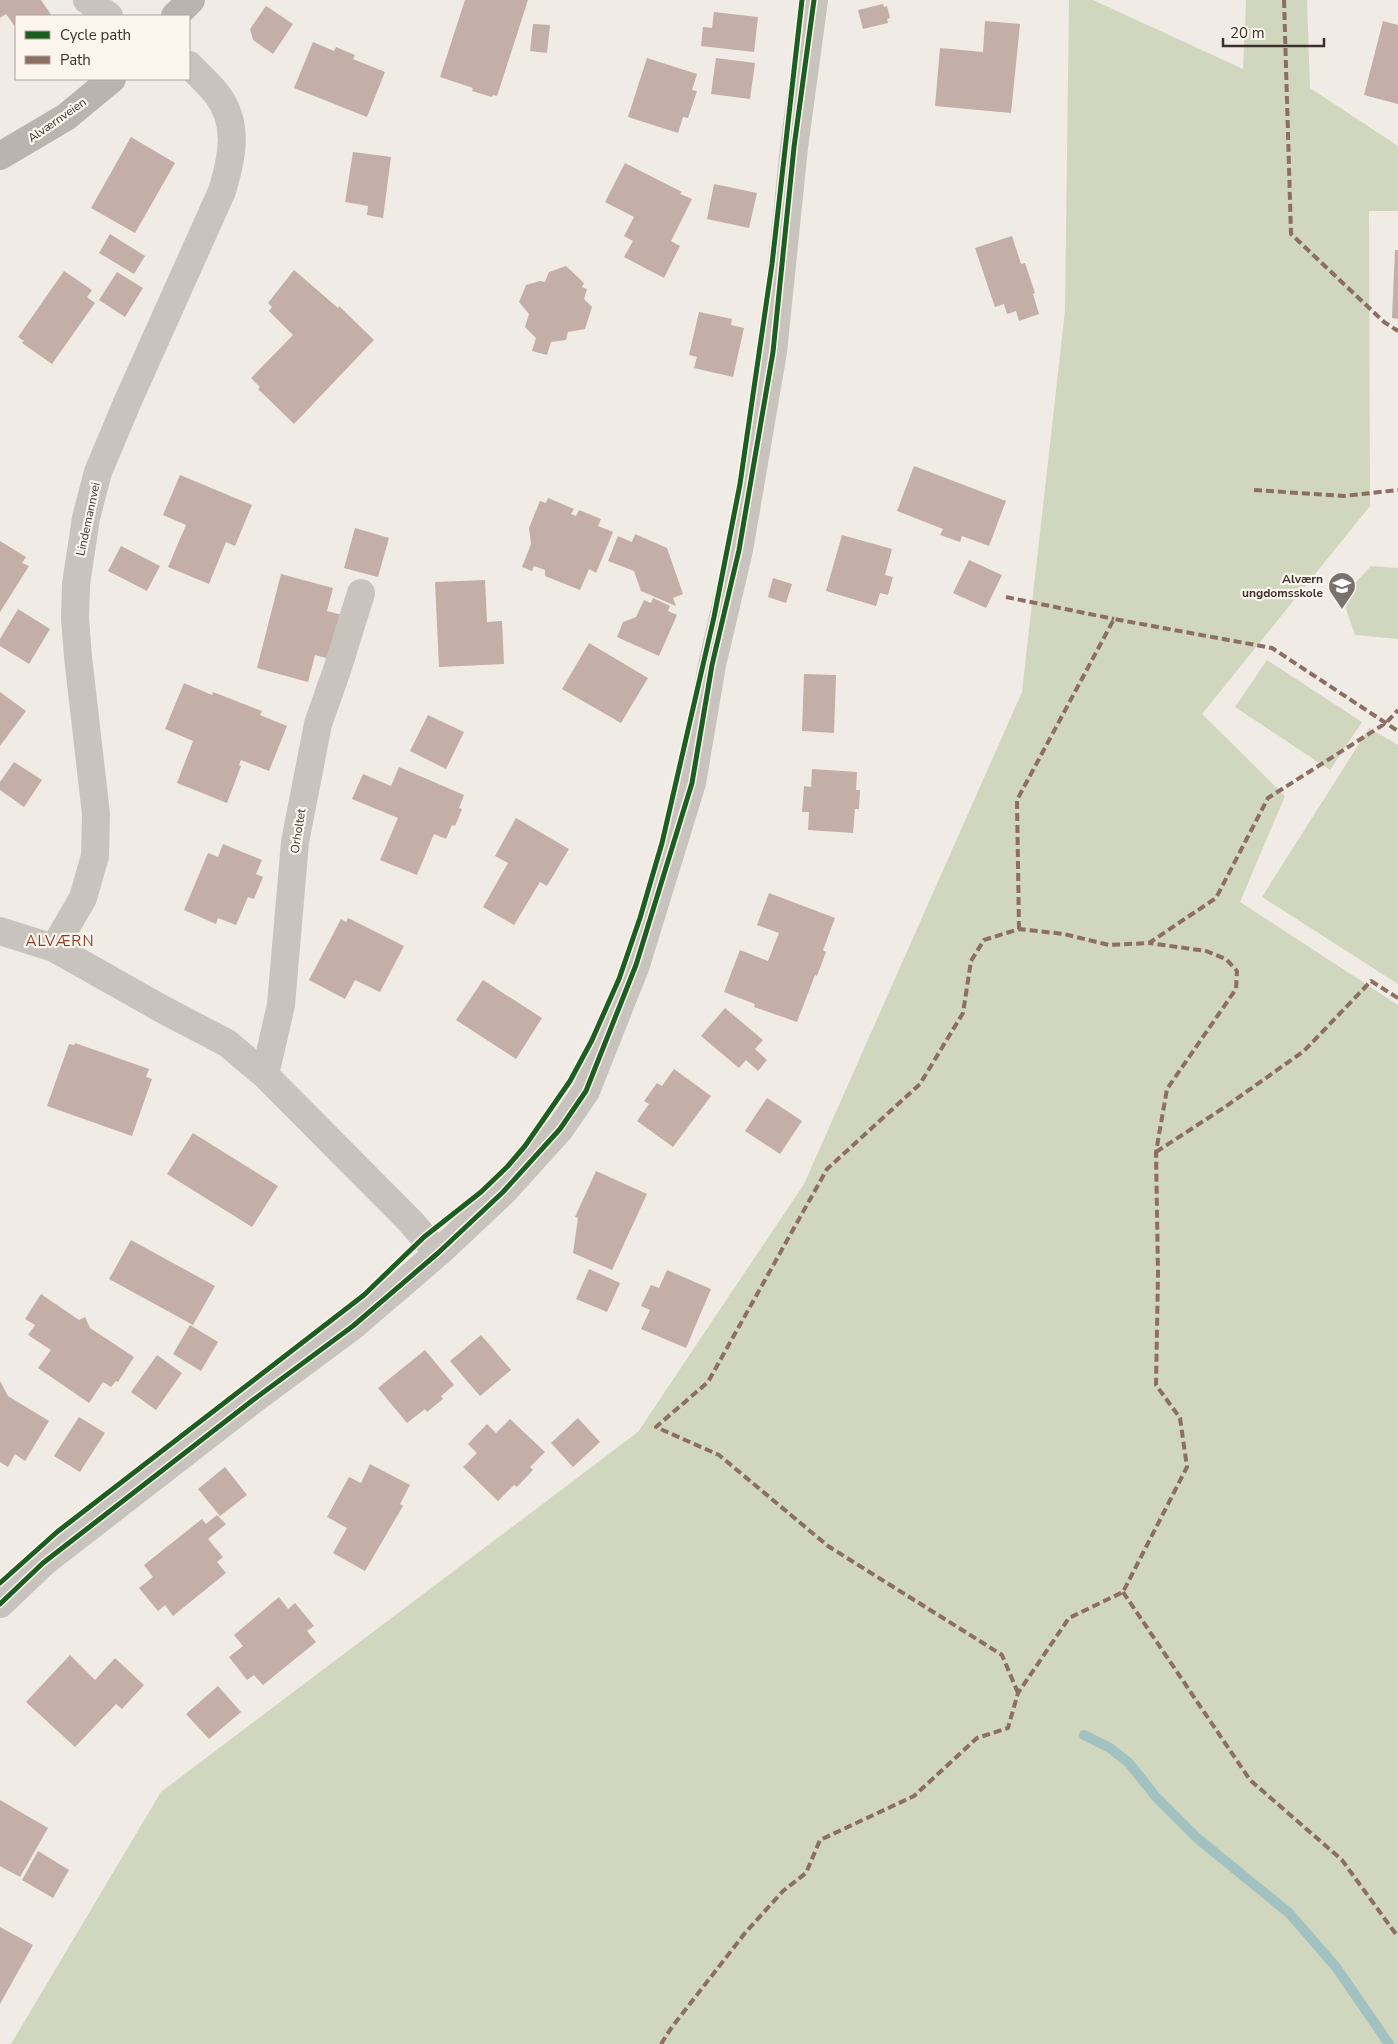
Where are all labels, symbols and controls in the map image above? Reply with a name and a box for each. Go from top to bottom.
legend [15,15,190,80]
scale bar [1223,15,1324,47]
text: 20 m [1230,23,1265,43]
text: Cycle path [60,25,131,45]
text: Path [60,50,91,70]
street label: Alværnveien [25,94,89,146]
street label: Lindemannvei [72,481,104,557]
place label: Alværn ungdomsskole [1242,571,1323,601]
school or university icon: Alværn ungdomsskole [1327,571,1357,610]
street label: Orholtet [287,807,310,855]
district label: ALVÆRN [25,931,95,951]

